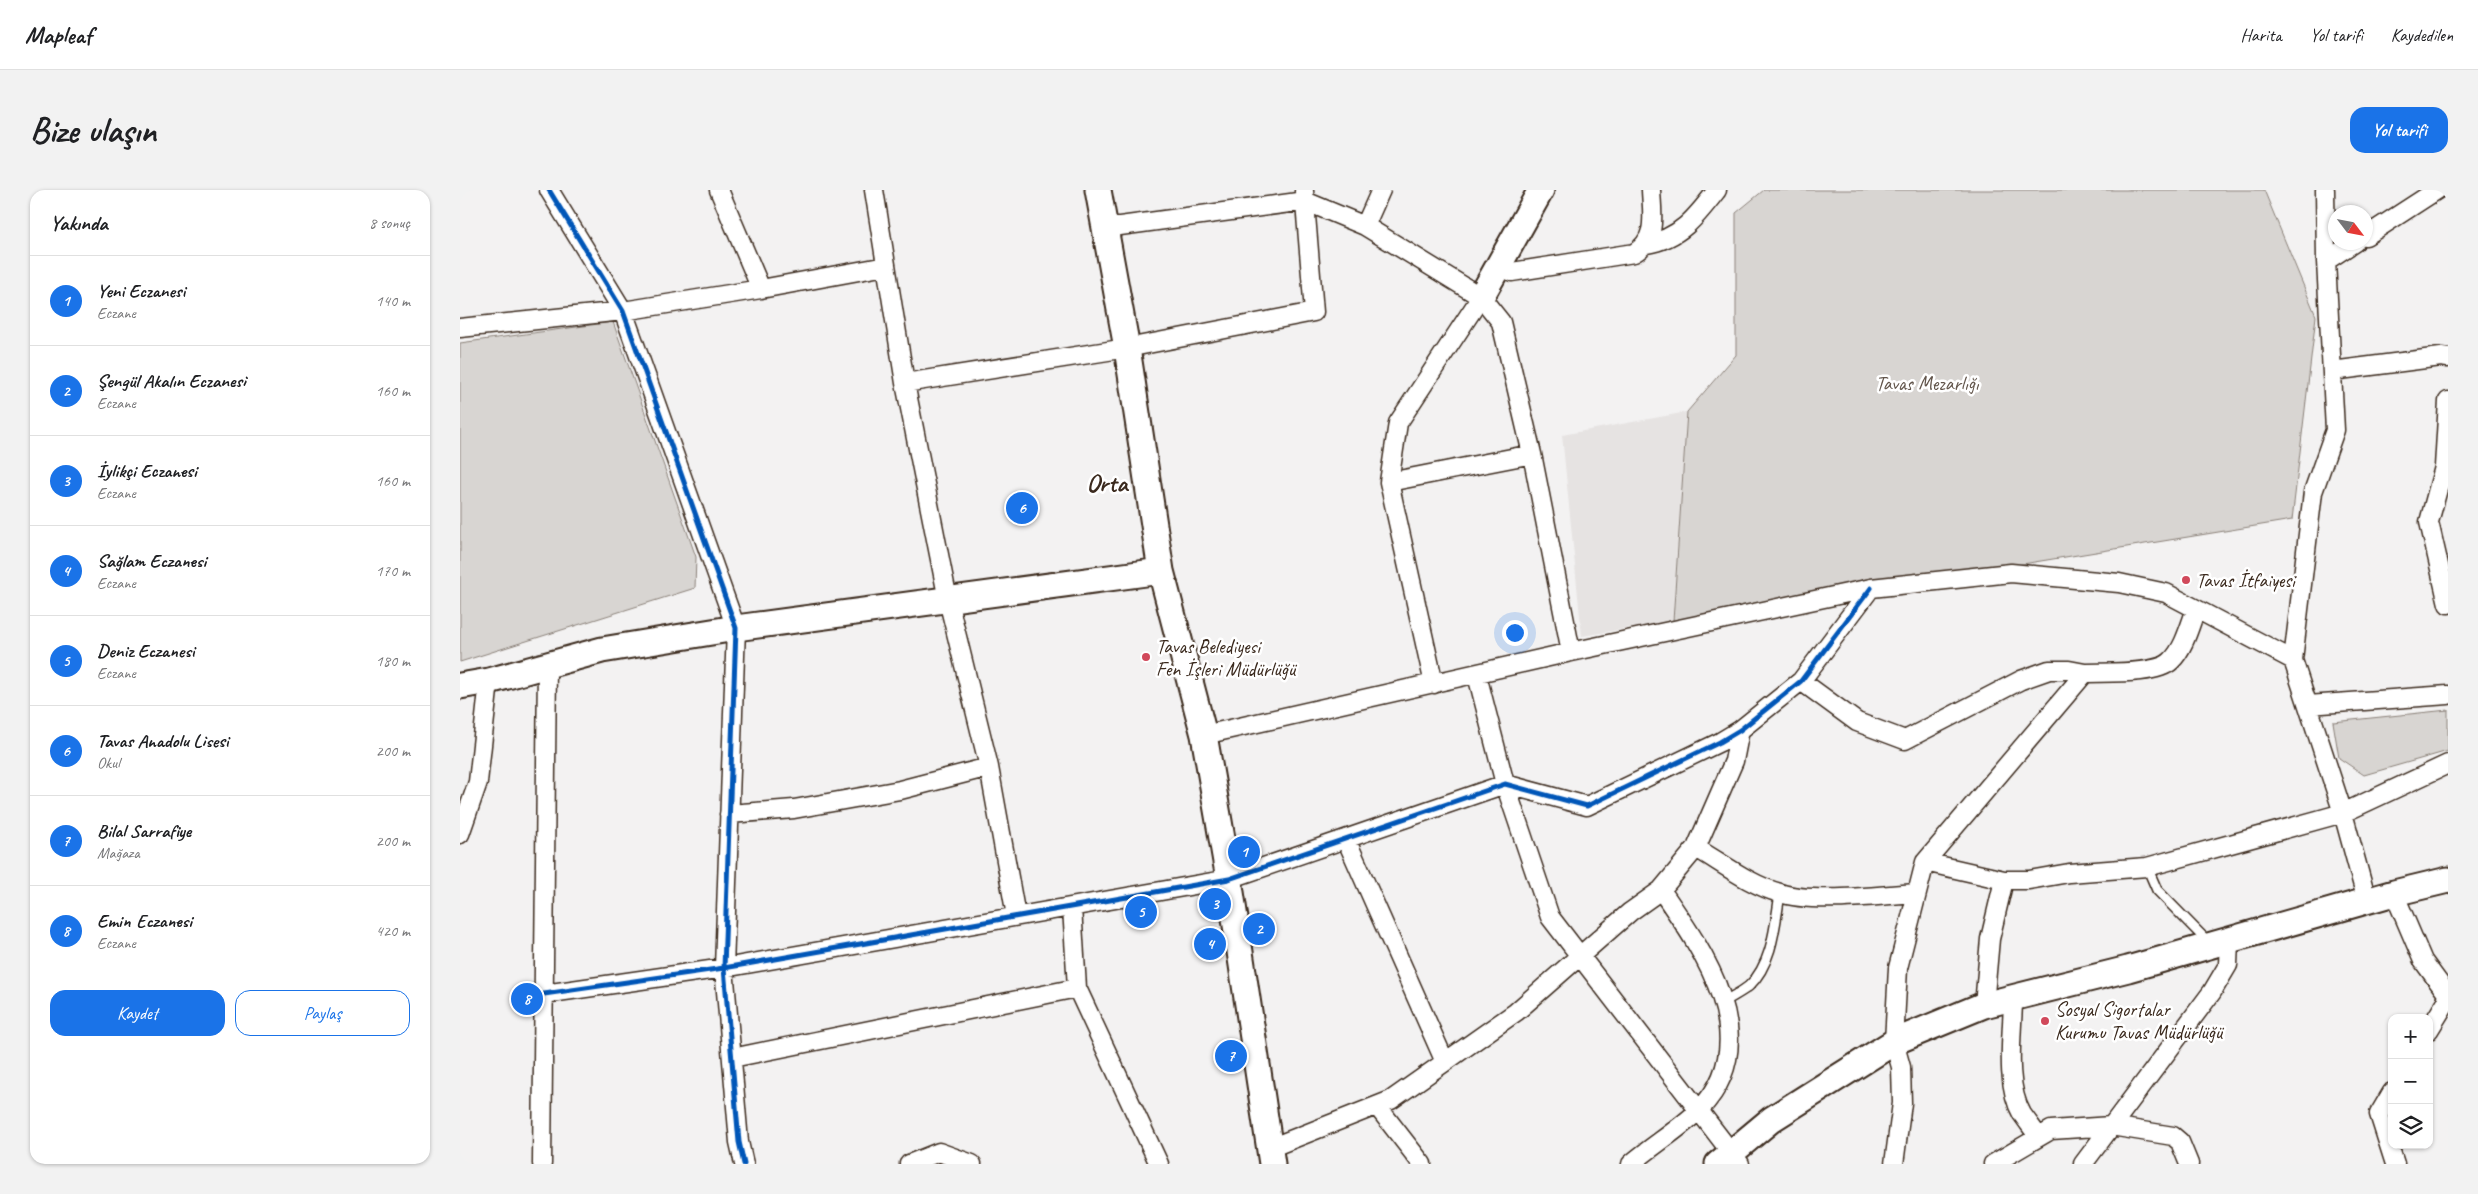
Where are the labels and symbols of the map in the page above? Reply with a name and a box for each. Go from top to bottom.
north arrow [2328,205,2373,250]
park label: Tavas Mezarlığı [1875,371,1980,396]
district label: Orta [1086,467,1129,499]
pin: 6 [1006,489,1038,527]
place label: Tavas İtfaiyesi [2196,568,2297,593]
marker: Tavas İtfaiyesi [2180,574,2192,586]
your location [1502,620,1528,646]
place label: Tavas Belediyesi Fen İşleri Müdürlüğü [1156,634,1298,682]
marker: Tavas Belediyesi Fen İşleri Müdürlüğü [1140,651,1152,663]
pin: 1 [1228,833,1260,871]
pin: 3 [1199,885,1231,923]
pin: 5 [1125,893,1157,931]
pin: 2 [1243,910,1275,948]
pin: 4 [1194,925,1226,963]
pin: 8 [511,980,543,1018]
place label: Sosyal Sigortalar Kurumu Tavas Müdürlüğü [2055,997,2225,1045]
marker: Sosyal Sigortalar Kurumu Tavas Müdürlüğü [2039,1015,2051,1027]
pin: 7 [1215,1037,1247,1075]

